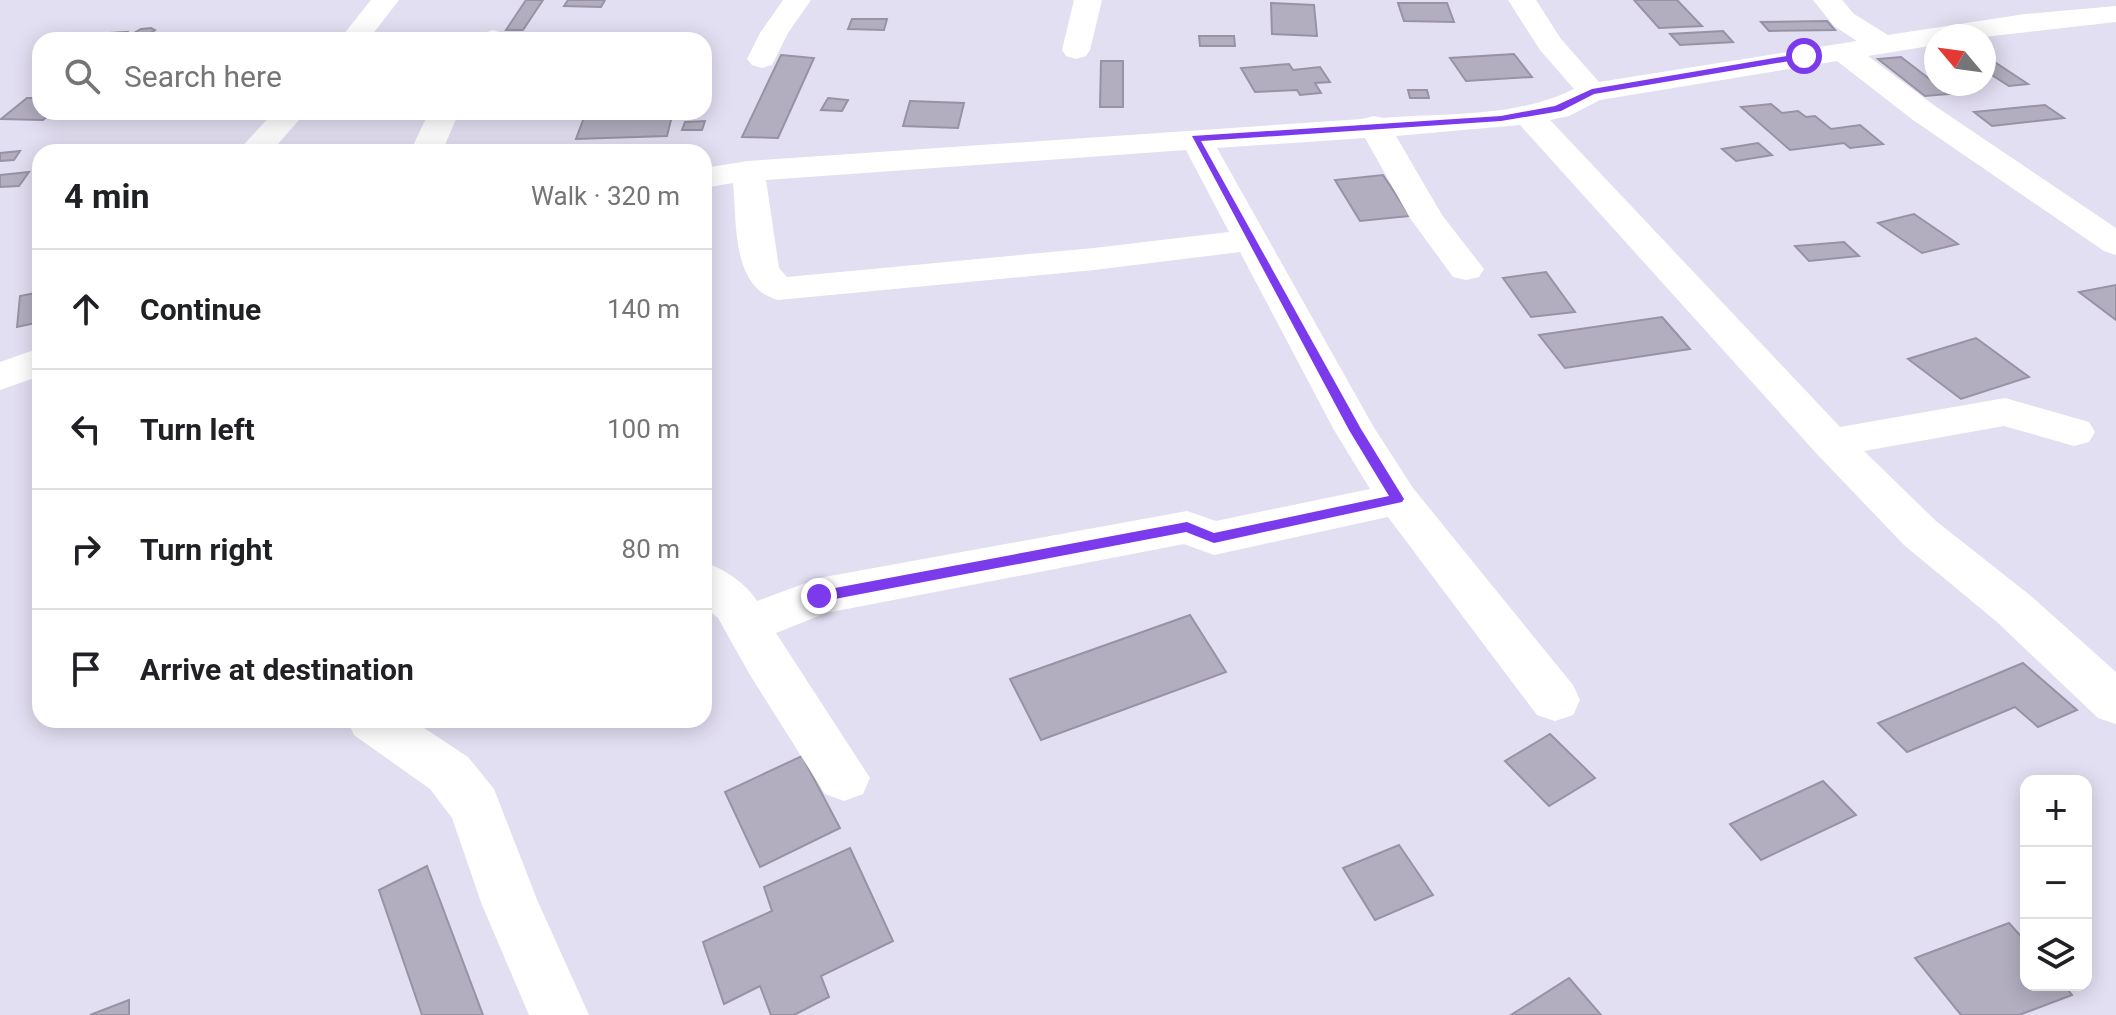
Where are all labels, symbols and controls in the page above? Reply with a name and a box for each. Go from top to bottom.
north arrow [1924,24,1996,96]
search box [32,32,712,120]
route start [1786,38,1822,74]
icon: search [60,54,104,98]
text: Search here [124,59,282,94]
text: 4 min [64,176,149,216]
text: Walk · 320 m [531,181,680,211]
icon: ahead [64,287,108,331]
text: Continue [140,292,261,327]
text: 140 m [607,294,680,324]
icon: left [64,407,108,451]
text: Turn left [140,412,255,447]
text: 100 m [607,414,680,444]
icon: right [64,527,108,571]
text: Turn right [140,532,273,567]
text: 80 m [622,534,680,564]
route end [801,578,837,614]
icon: arrive [64,647,108,691]
text: Arrive at destination [140,652,414,687]
map controls [2020,775,2092,991]
button: + [2020,775,2092,847]
button: − [2020,847,2092,919]
button: layers [2020,919,2092,991]

